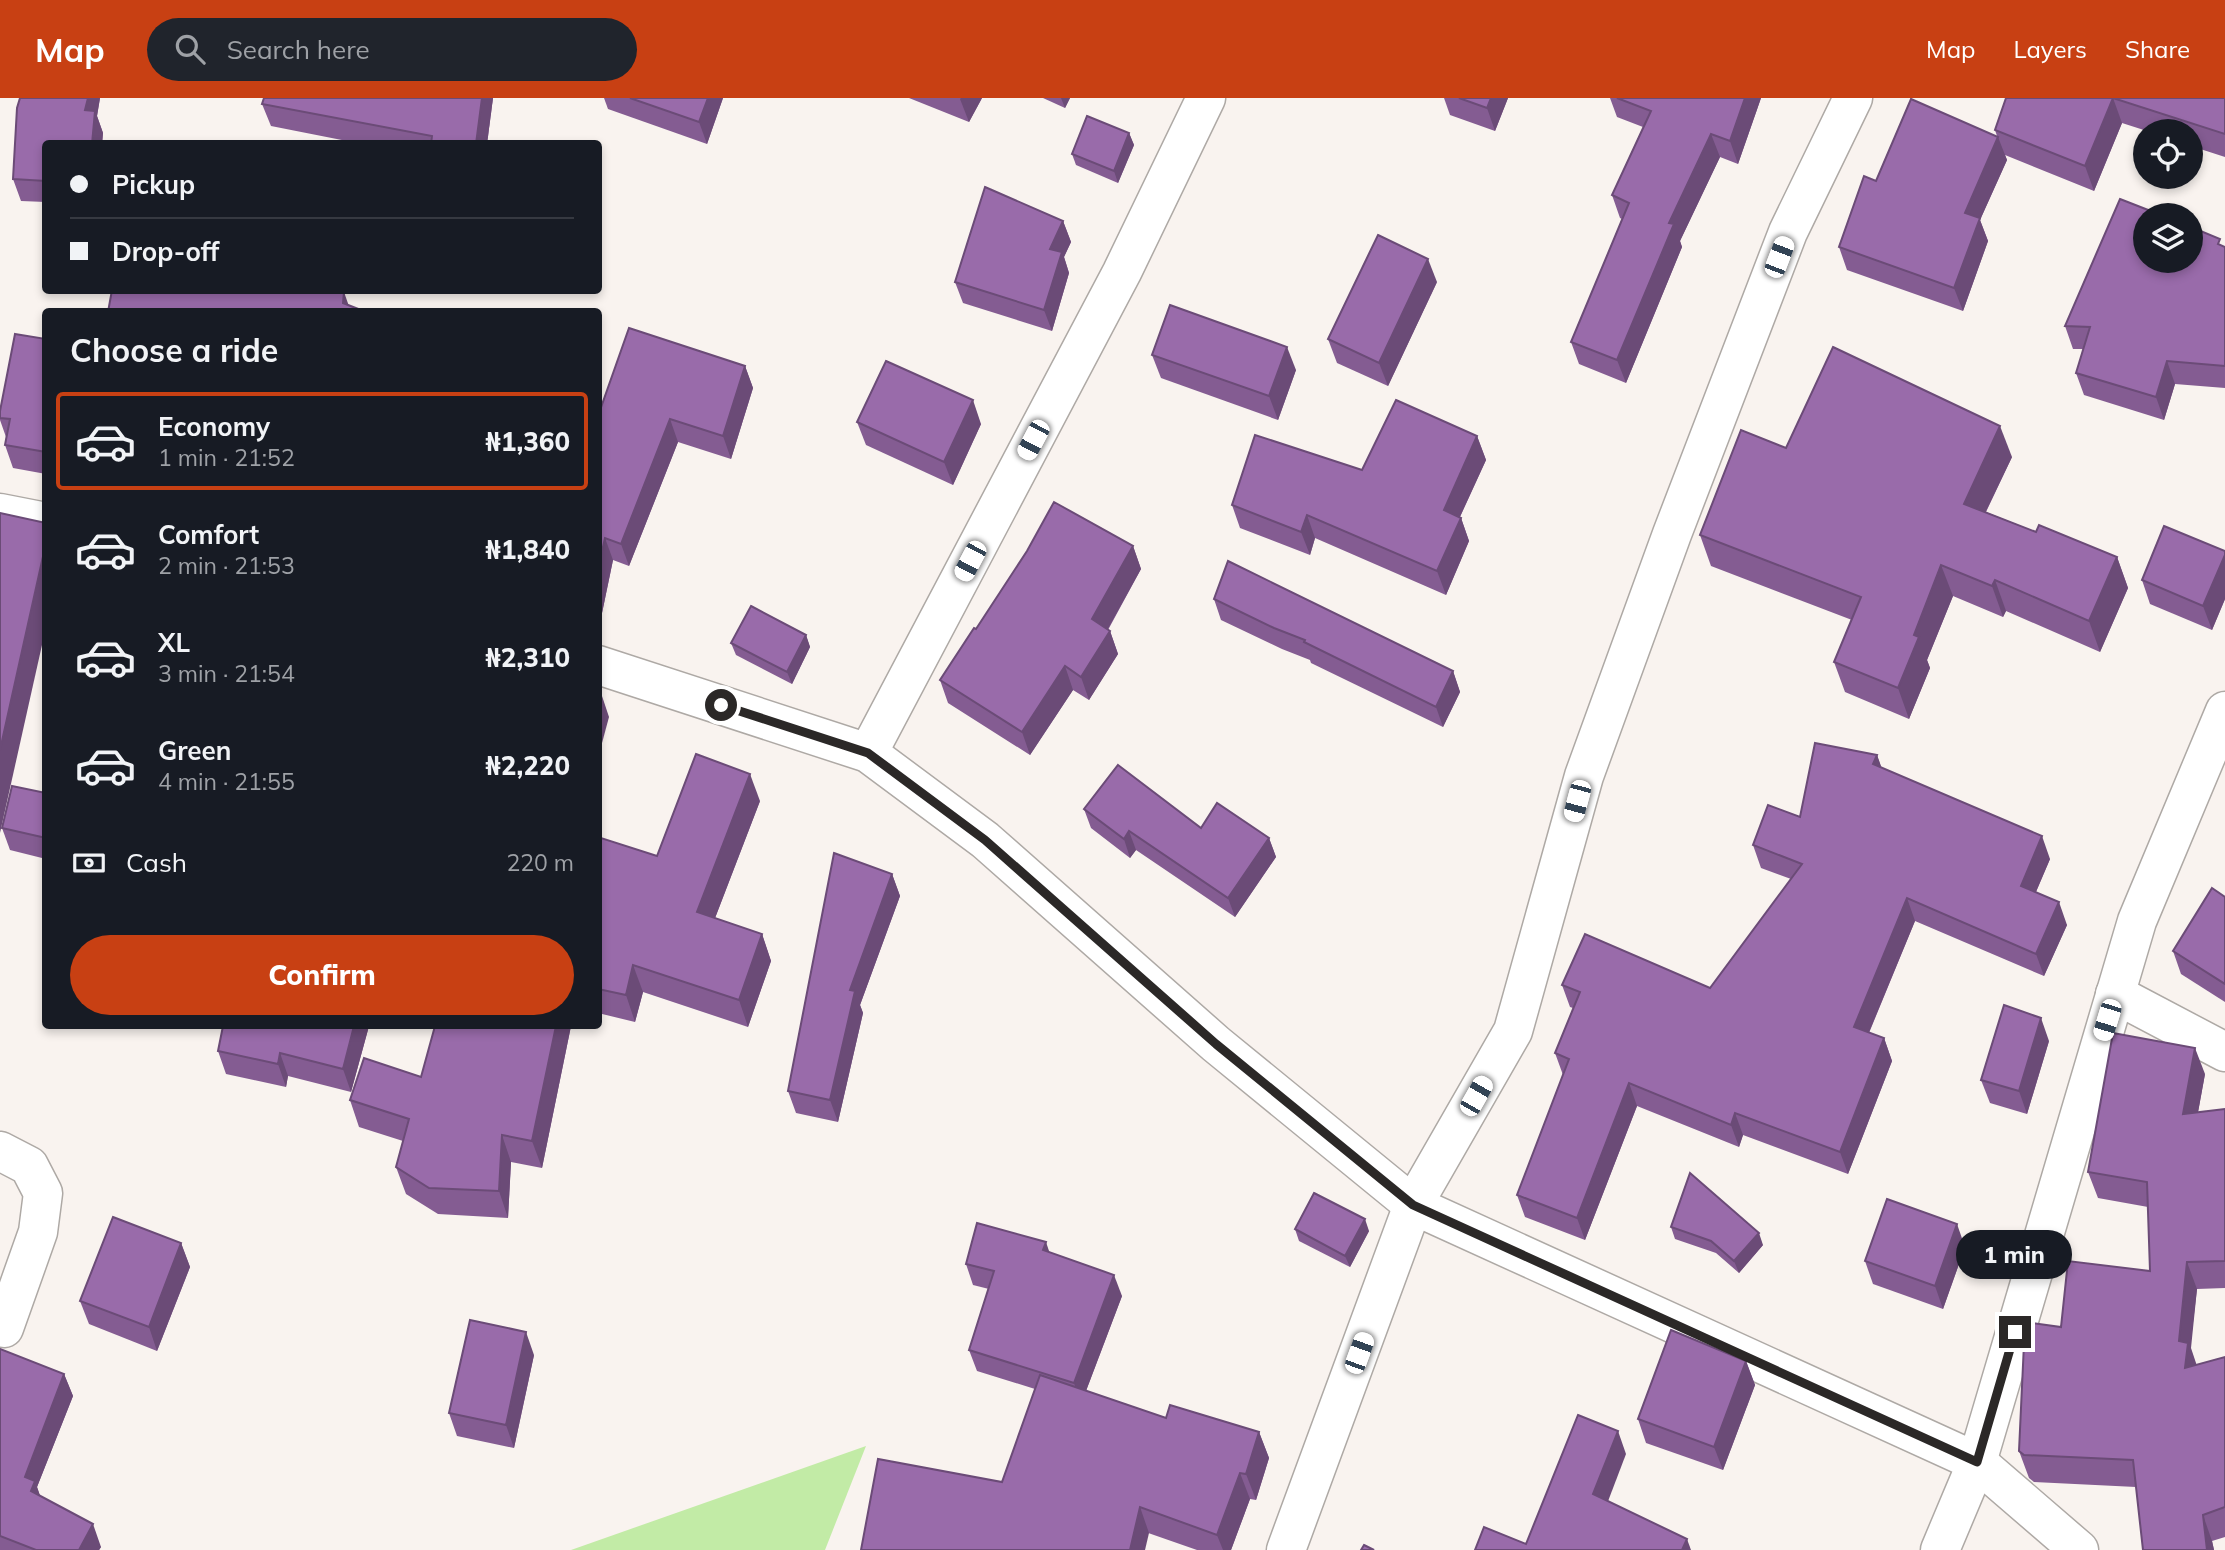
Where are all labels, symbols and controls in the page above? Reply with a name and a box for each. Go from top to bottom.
search box [147,18,637,81]
text: Map [35,29,105,70]
icon: search [171,30,209,68]
text: Search here [227,33,370,66]
text: Map [1926,34,1975,64]
text: Layers [2013,34,2087,64]
text: Share [2125,34,2190,64]
map controls [2133,119,2203,273]
button: locate [2133,119,2203,189]
text: Pickup [112,168,195,201]
button: layers [2133,203,2203,273]
car [1762,234,1797,280]
text: Drop-off [112,235,219,268]
text: Choose a ride [70,330,278,370]
icon: car [74,410,137,473]
text: Economy [158,410,270,443]
car [1014,417,1053,463]
text: ₦1,360 [485,425,570,458]
text: 1 min · 21:52 [158,443,295,472]
icon: car [74,518,137,581]
text: Comfort [158,518,259,551]
text: ₦1,840 [485,533,570,566]
car [951,538,990,584]
text: 2 min · 21:53 [158,551,295,580]
icon: car [74,626,137,689]
text: XL [158,626,190,659]
text: ₦2,310 [485,641,570,674]
text: 3 min · 21:54 [158,659,295,688]
route start [705,689,737,721]
icon: car [74,734,137,797]
text: Green [158,734,231,767]
text: ₦2,220 [485,749,570,782]
text: 4 min · 21:55 [158,767,295,796]
car [1562,778,1593,824]
icon: cash [70,844,108,882]
text: Cash [126,846,187,879]
text: 220 m [506,848,574,877]
button: Confirm [70,935,574,1015]
car [2091,997,2124,1043]
car [1457,1073,1496,1119]
callout: 1 min [1957,1230,2073,1280]
text: 1 min [1983,1240,2045,1269]
route end [1999,1316,2031,1348]
car [1342,1330,1377,1376]

